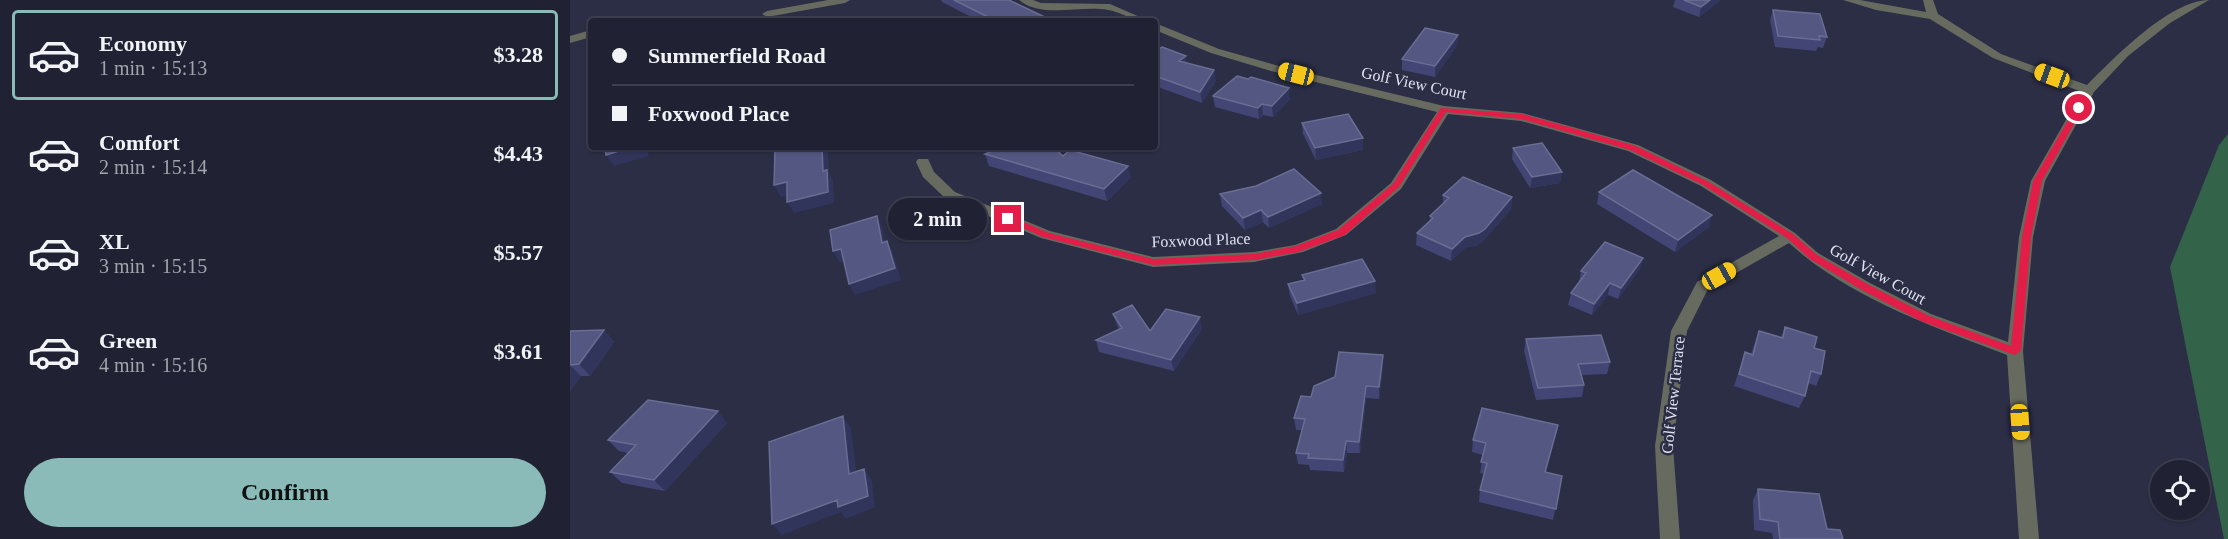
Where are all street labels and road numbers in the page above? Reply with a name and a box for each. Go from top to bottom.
street label: Golf View Court [1360,64,1469,103]
street label: Foxwood Place [1151,230,1251,250]
street label: Golf View Court [1827,241,1929,308]
street label: Golf View Terrace [1658,335,1688,455]

